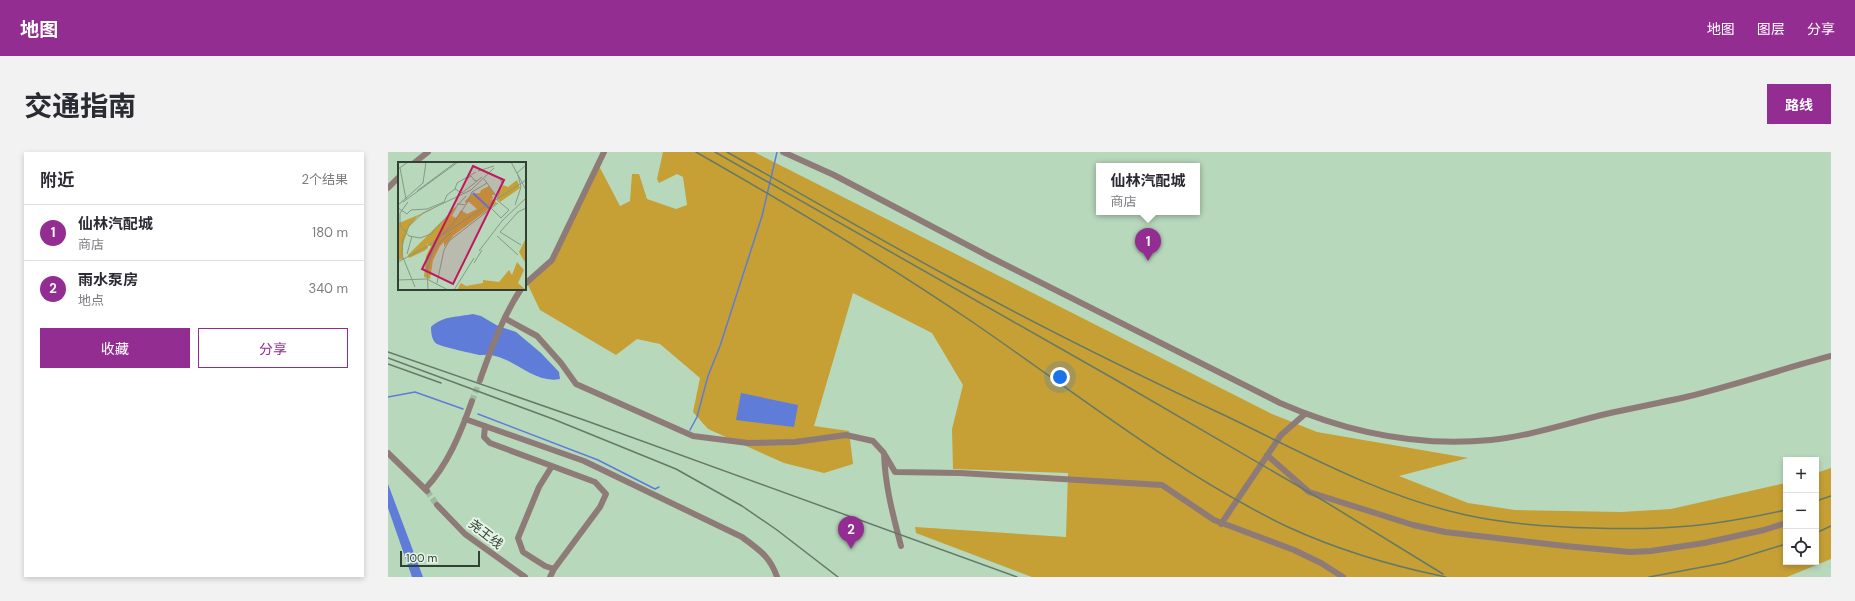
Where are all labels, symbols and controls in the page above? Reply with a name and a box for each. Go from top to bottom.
text: 地图 [20,17,58,42]
text: 地图 [1707,20,1735,38]
text: 图层 [1757,20,1785,38]
text: 分享 [1807,20,1835,38]
button: 路线 [1767,84,1831,124]
text: 交通指南 [24,88,136,125]
inset map [398,162,526,290]
popup [1096,163,1200,215]
text: 附近 [40,169,74,191]
text: 2个结果 [302,171,348,188]
text: 仙林汽配城 [1110,171,1186,191]
text: 商店 [1110,193,1137,210]
text: 仙林汽配城 [78,214,153,234]
text: 1 [51,224,55,241]
text: 180 m [312,224,348,241]
pin: 1 [1135,228,1161,261]
text: 商店 [78,236,104,253]
text: 雨水泵房 [78,270,138,290]
text: 2 [49,280,57,297]
text: 340 m [308,280,348,297]
text: 地点 [78,292,104,309]
button: 收藏 [40,328,190,368]
button: 分享 [198,328,348,368]
your location [1050,367,1070,387]
map controls [1783,457,1819,565]
button: + [1783,457,1819,493]
button: − [1783,493,1819,529]
street label: 尧王线 [465,515,507,553]
pin: 2 [838,516,864,549]
button: locate [1783,529,1819,565]
scale bar [400,549,480,568]
text: 100 m [406,551,437,565]

